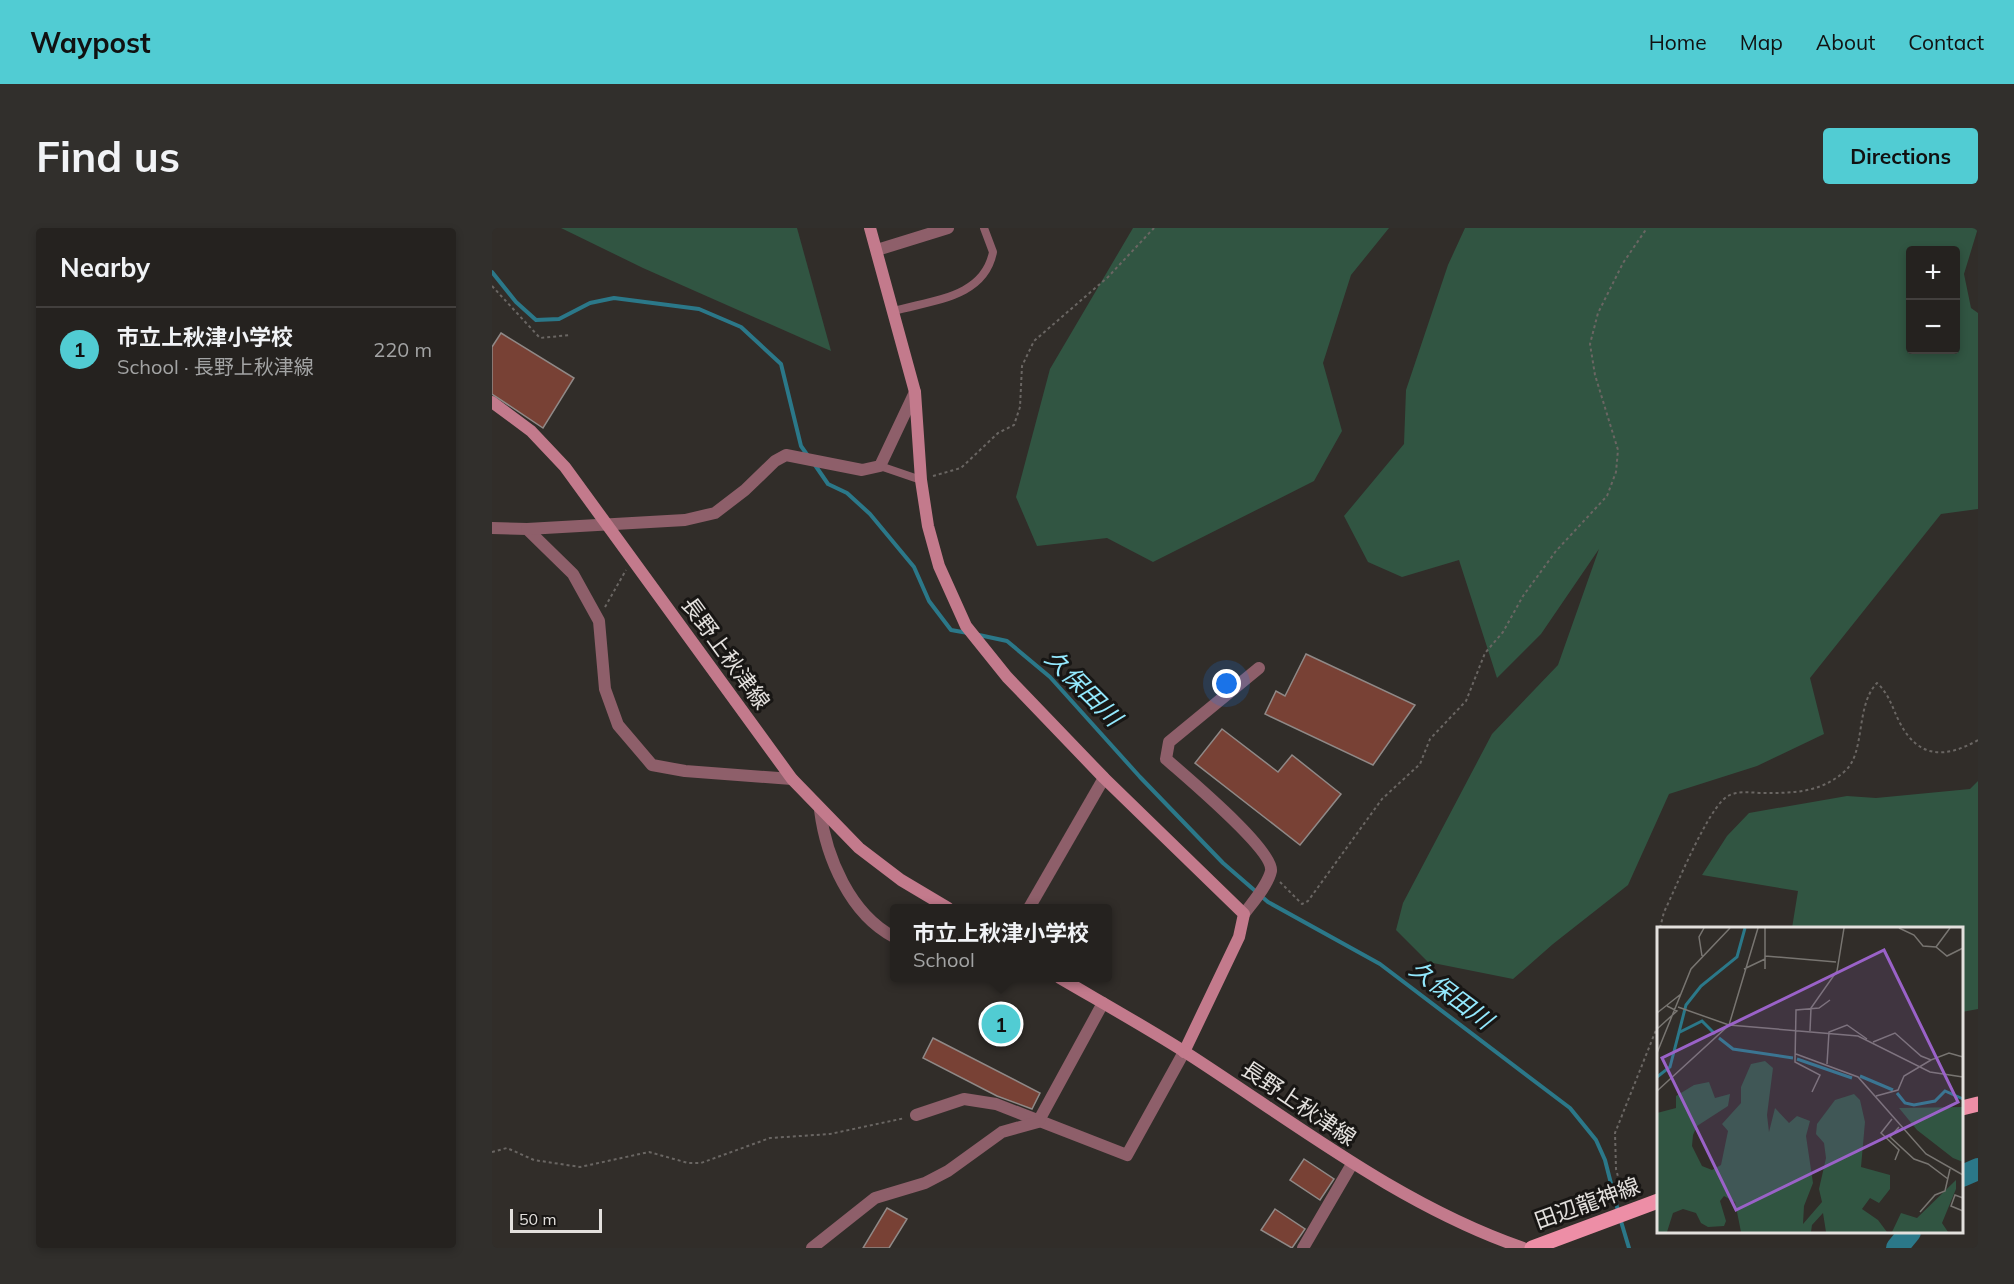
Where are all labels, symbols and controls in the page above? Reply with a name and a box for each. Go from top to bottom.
text: Waypost [30,25,151,60]
text: Home [1649,29,1707,55]
text: Map [1740,29,1783,55]
text: About [1816,29,1875,55]
text: Contact [1908,29,1984,55]
button: Directions [1823,128,1978,184]
text: Find us [36,130,180,183]
map controls [1906,246,1960,354]
button: + [1906,246,1960,300]
text: Nearby [60,251,150,284]
button: − [1906,300,1960,354]
text: 市立上秋津小学校 [117,323,293,351]
text: 1 [74,337,86,362]
text: 220 m [373,337,432,362]
text: School · 長野上秋津線 [117,354,314,379]
street label: 長野上秋津線 [676,591,776,715]
water label: 久保田川 [1039,643,1130,734]
your location [1212,669,1241,698]
popup [890,904,1112,982]
text: 市立上秋津小学校 [913,919,1089,947]
inset map [1657,927,1963,1233]
text: School [913,947,975,972]
water label: 久保田川 [1404,953,1501,1037]
pin: 1 [982,1002,1020,1046]
street label: 長野上秋津線 [1236,1054,1362,1152]
street label: 田辺龍神線 [1531,1171,1643,1235]
scale bar [510,1206,602,1234]
text: 50 m [519,1209,556,1229]

